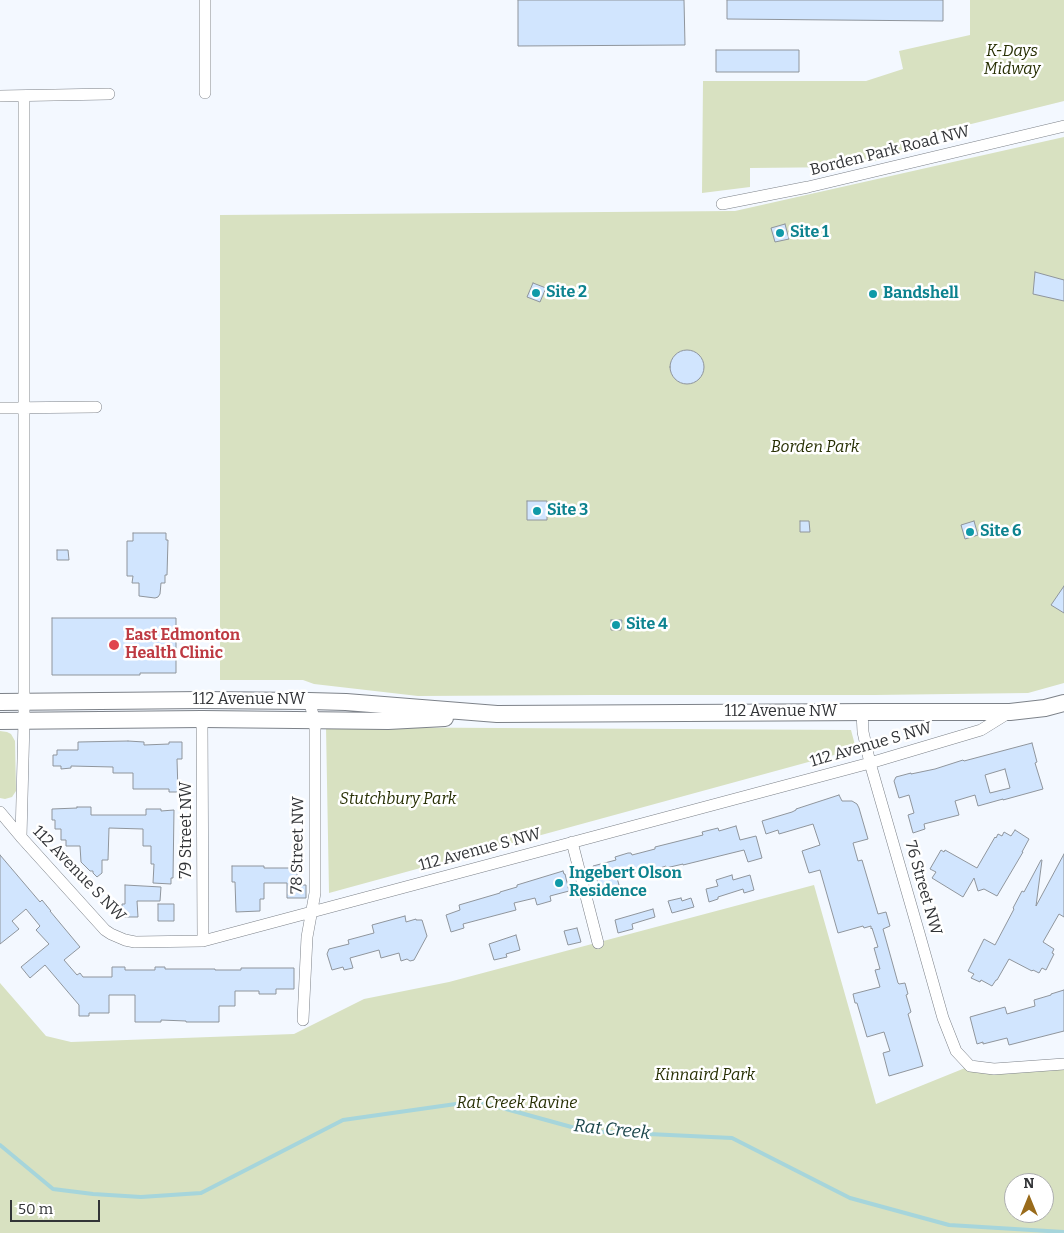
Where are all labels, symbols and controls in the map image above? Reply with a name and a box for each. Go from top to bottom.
park label: K-Days Midway [984,42,1040,80]
street label: Borden Park Road NW [808,122,972,180]
place label: Site 1 [790,223,829,243]
marker: Site 1 [774,227,786,239]
place label: Site 2 [546,283,587,303]
place label: Bandshell [883,284,959,304]
marker: Site 2 [530,287,542,299]
marker: Bandshell [867,288,879,300]
park label: Borden Park [771,438,859,458]
place label: Site 3 [547,501,588,521]
marker: Site 3 [531,505,543,517]
place label: Site 6 [980,522,1022,542]
marker: Site 6 [964,526,976,538]
place label: Site 4 [626,615,668,635]
marker: Site 4 [610,619,622,631]
place label: East Edmonton Health Clinic [125,626,240,664]
marker: East Edmonton Health Clinic [107,638,121,652]
street label: 112 Avenue NW [192,690,306,710]
street label: 112 Avenue NW [724,702,838,722]
street label: 112 Avenue S NW [808,718,934,772]
street label: 79 Street NW [177,781,197,879]
park label: Stutchbury Park [340,790,456,810]
street label: 78 Street NW [288,796,308,894]
street label: 112 Avenue S NW [28,822,130,926]
street label: 112 Avenue S NW [417,824,543,876]
street label: 76 Street NW [900,839,946,937]
place label: Ingebert Olson Residence [569,864,682,902]
marker: Ingebert Olson Residence [553,877,565,889]
park label: Kinnaird Park [655,1066,755,1086]
park label: Rat Creek Ravine [457,1094,577,1114]
water label: Rat Creek [573,1115,651,1145]
north arrow [1004,1173,1054,1223]
text: N [1024,1175,1034,1192]
scale bar [12,1190,102,1222]
text: 50 m [18,1200,53,1218]

